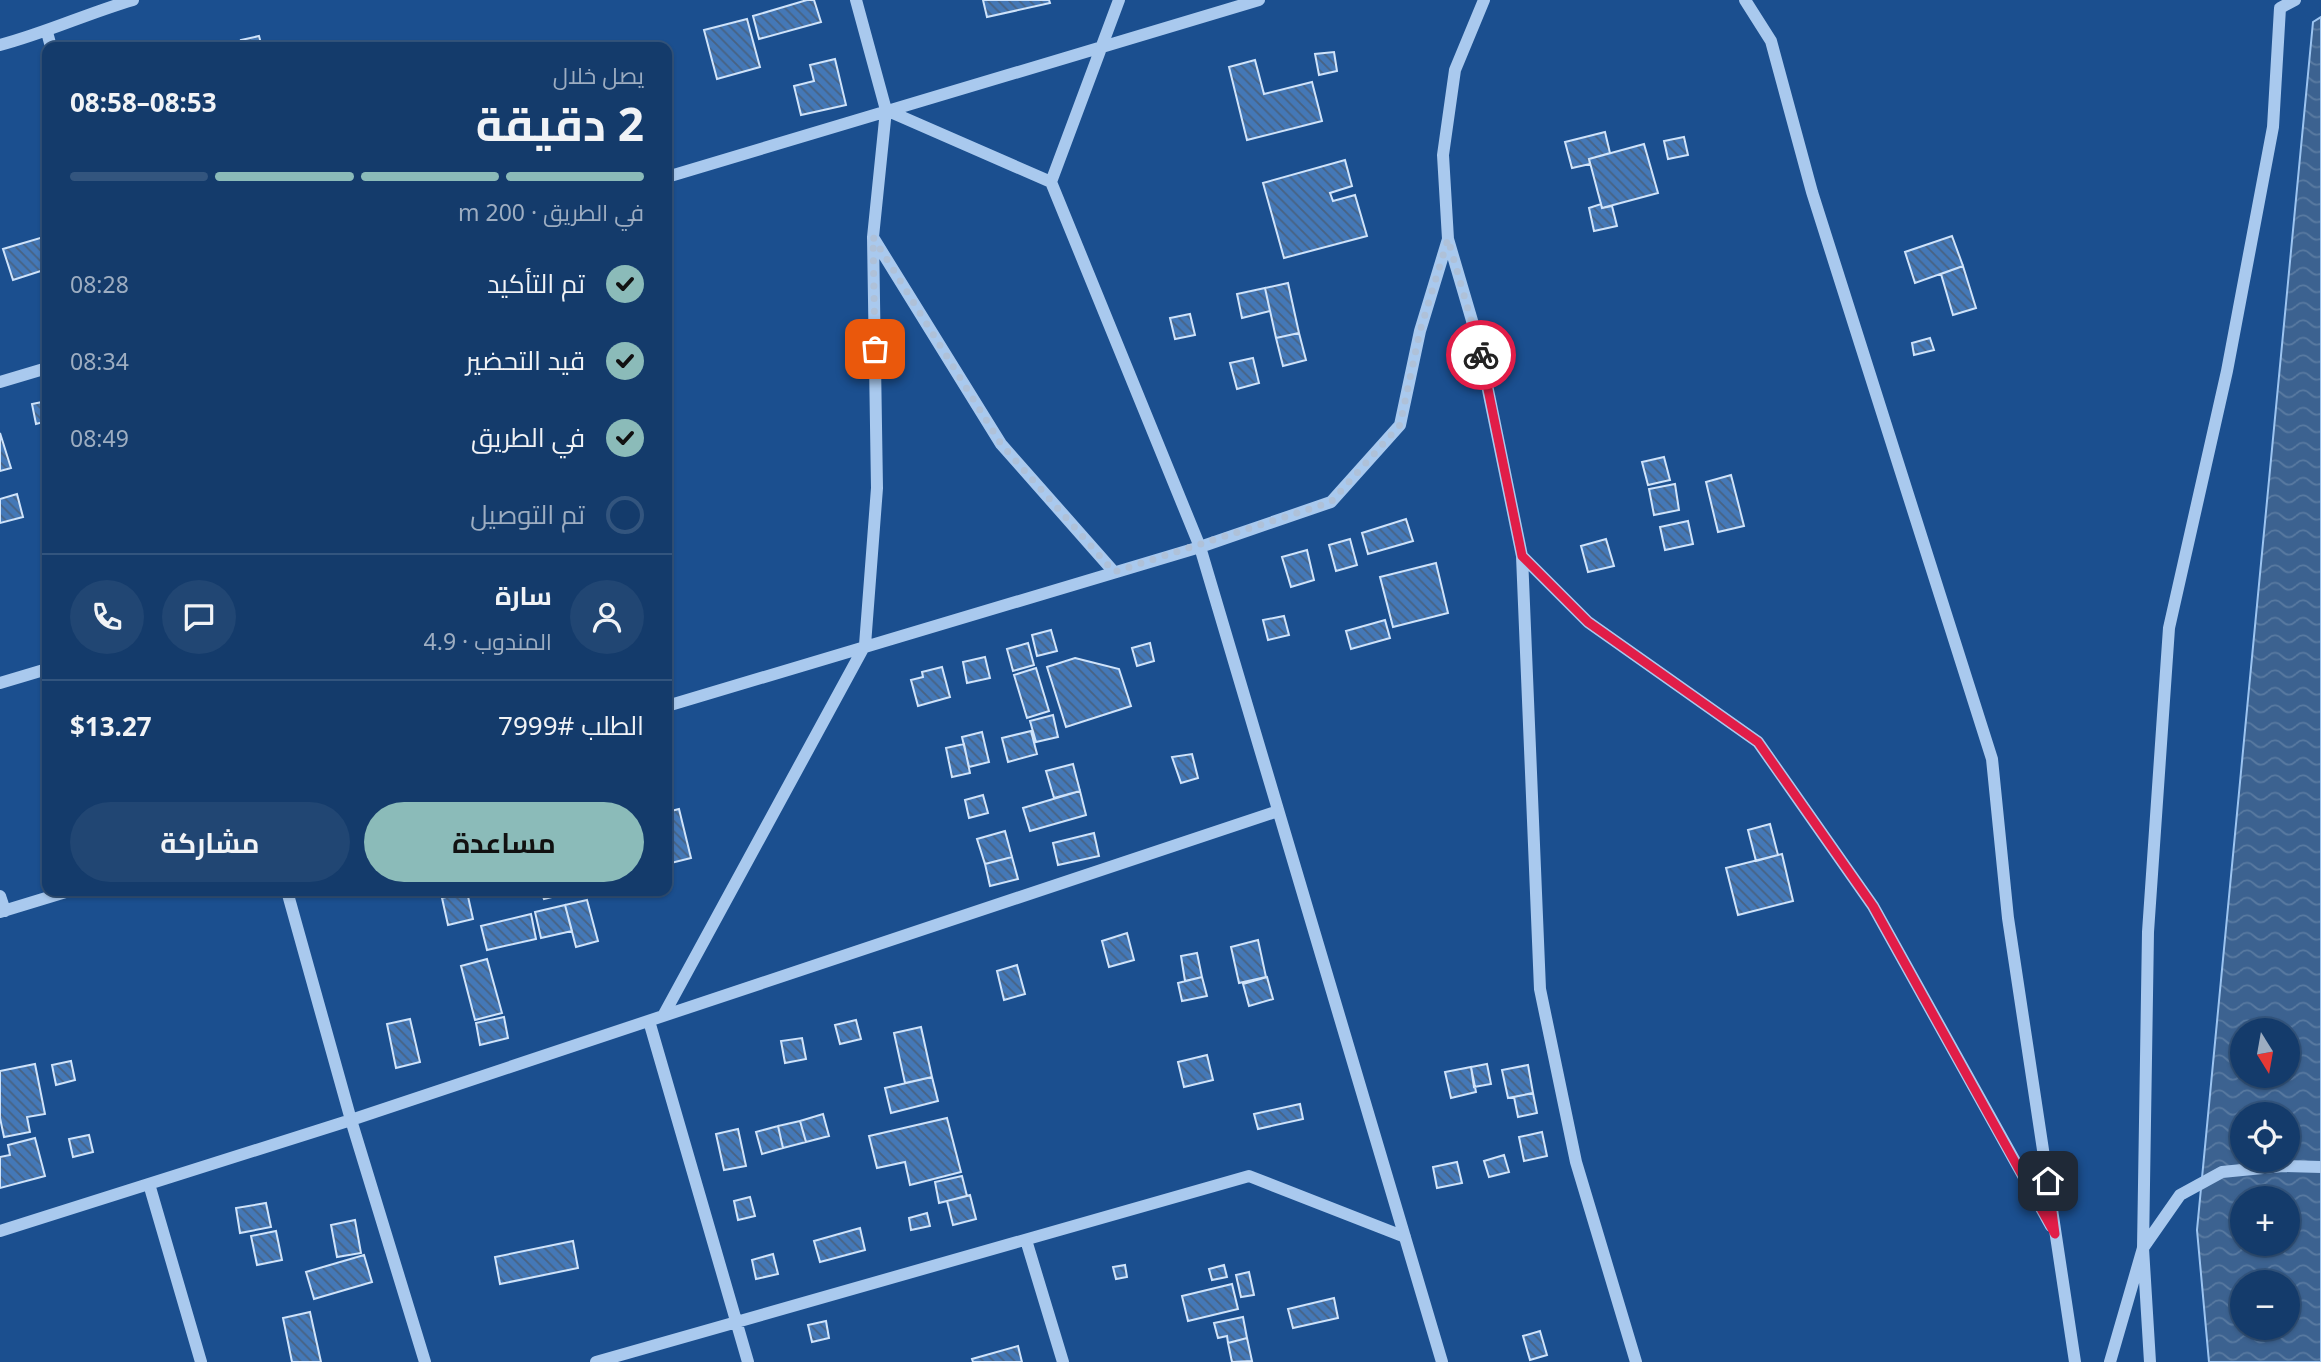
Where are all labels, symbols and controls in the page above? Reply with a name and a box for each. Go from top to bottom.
text: يصل خلال [553,59,644,91]
text: 08:53–08:58 [70,84,217,120]
text: 2 دقيقة [476,92,644,154]
text: في الطريق · 200 m [458,196,644,228]
text: تم التأكيد [487,265,585,301]
icon: check [606,265,644,303]
text: 08:28 [70,268,129,300]
pin [845,319,905,379]
courier [1446,320,1516,390]
icon: bag [856,330,894,368]
icon: bike [1462,336,1500,374]
text: قيد التحضير [466,342,585,378]
icon: check [606,342,644,380]
text: 08:34 [70,345,129,377]
text: في الطريق [471,419,585,455]
icon: check [606,419,644,457]
text: 08:49 [70,422,129,454]
text: تم التوصيل [470,496,585,532]
text: سارة [495,577,552,613]
button: phone [70,580,144,654]
button: chat [162,580,236,654]
button: person [570,580,644,654]
text: المندوب · 4.9 [424,625,552,657]
text: الطلب #7999 [498,707,644,743]
text: $13.27 [70,708,152,744]
button: مشاركة [70,802,350,882]
button: مساعدة [364,802,644,882]
north arrow [2230,1018,2300,1088]
map controls [2230,1018,2300,1340]
button: locate [2230,1102,2300,1172]
pin [2018,1151,2078,1211]
icon: home [2029,1162,2067,1200]
button: + [2230,1186,2300,1256]
button: − [2230,1270,2300,1340]

